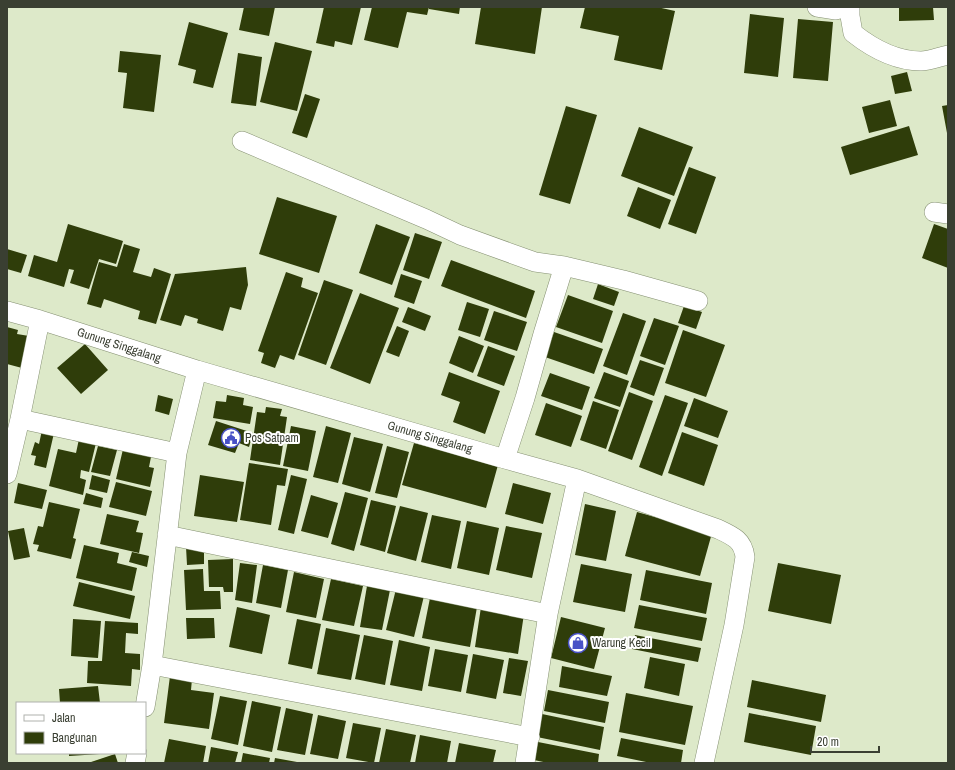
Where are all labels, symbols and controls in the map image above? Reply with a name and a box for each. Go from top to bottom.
street label: Gunung Singgalang [75,324,164,366]
street label: Gunung Singgalang [386,417,475,457]
public building icon: Pos Satpam [220,427,242,449]
place label: Pos Satpam [245,430,299,446]
shop icon: Warung Kecil [567,632,589,654]
place label: Warung Kecil [592,635,651,651]
legend [16,702,146,754]
text: Jalan [52,710,76,726]
scale bar [811,728,879,754]
text: Bangunan [52,730,97,746]
text: 20 m [817,734,839,750]

